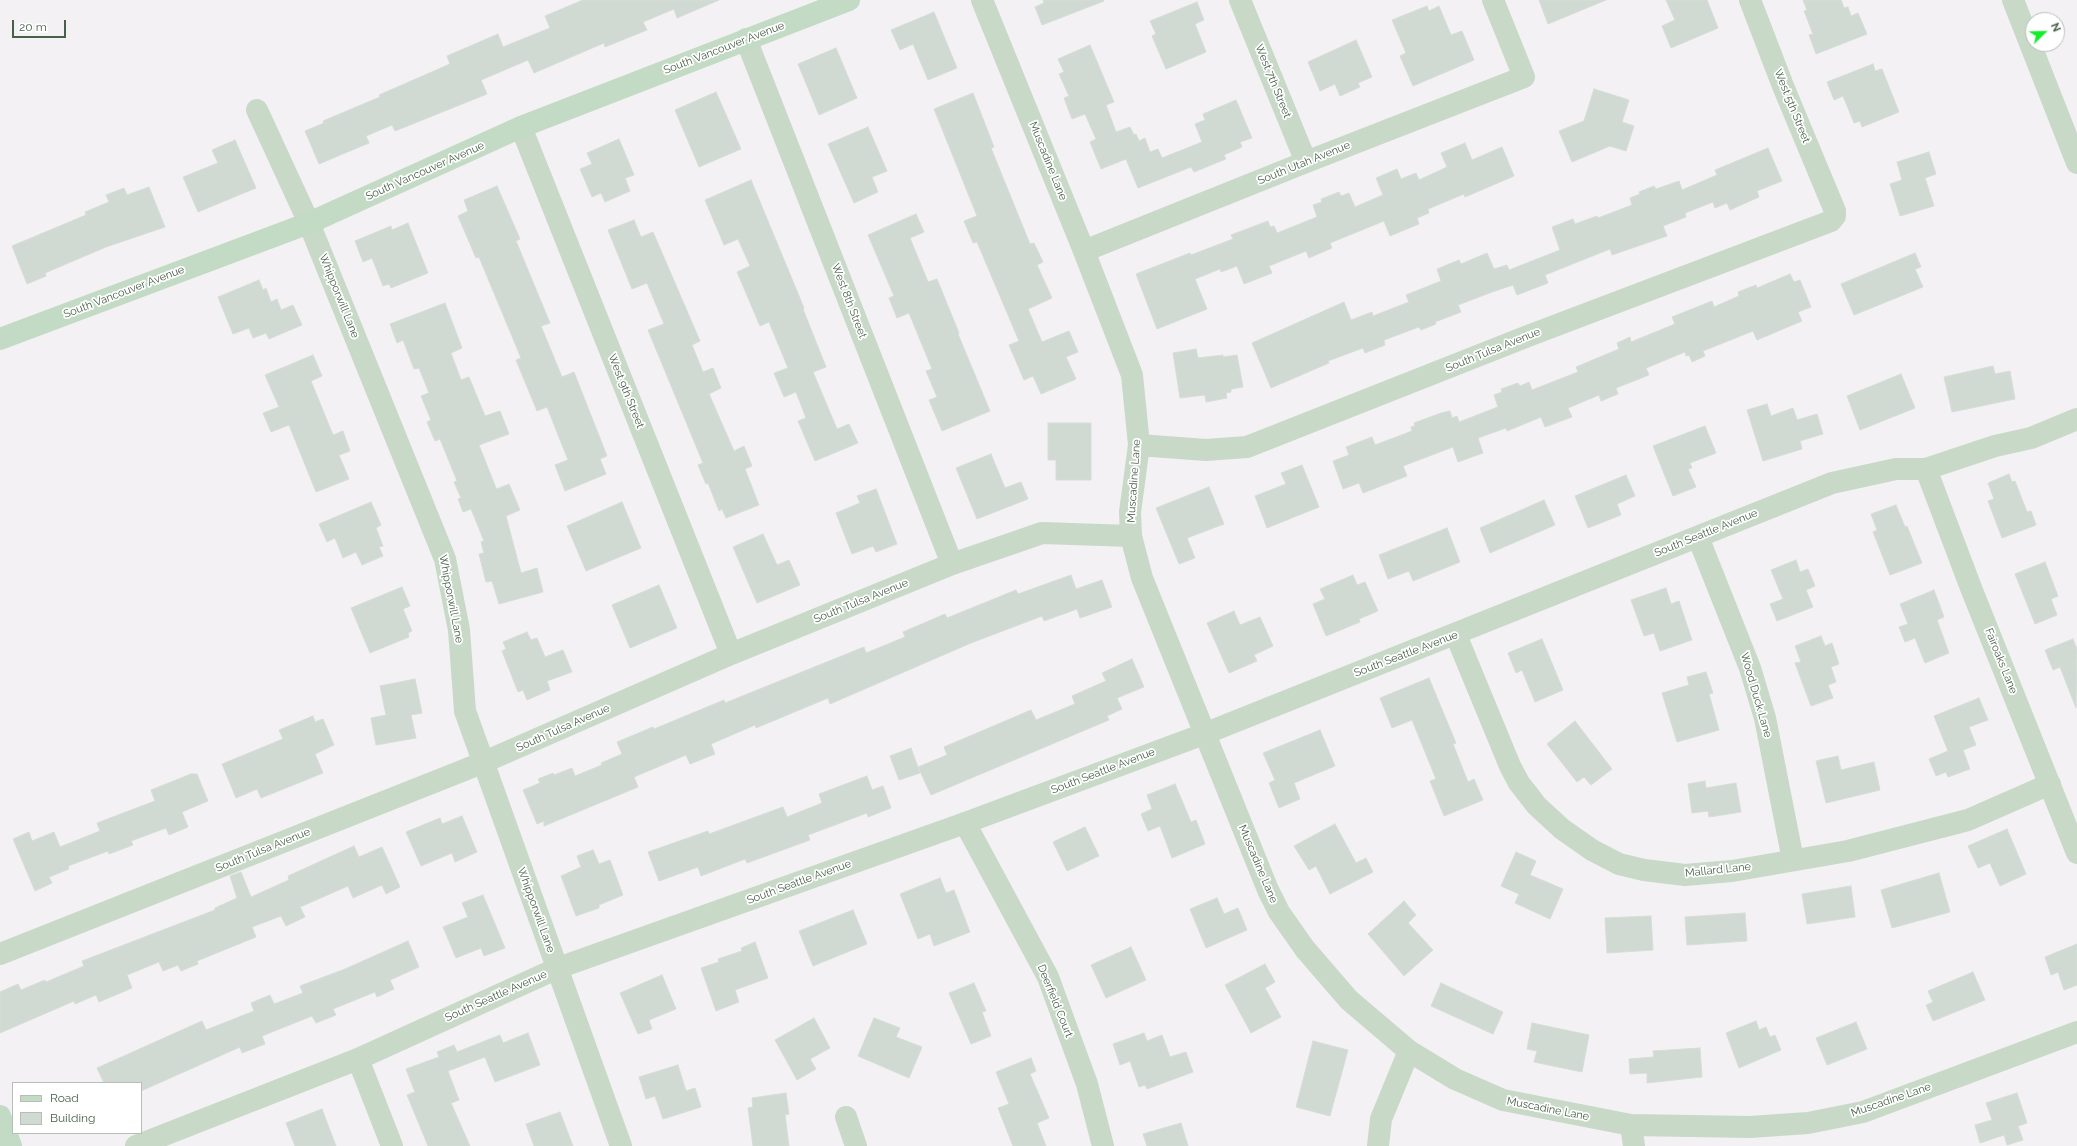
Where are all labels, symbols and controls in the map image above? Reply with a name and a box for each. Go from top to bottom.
scale bar [14,12,68,38]
north arrow [2025,12,2065,52]
street label: South Vancouver Avenue [662,19,786,77]
text: 20 m [19,20,47,34]
text: N [2048,21,2063,34]
street label: West 7th Street [1252,42,1294,120]
street label: West 5th Street [1771,67,1813,145]
street label: Muscadine Lane [1026,120,1070,202]
street label: South Utah Avenue [1256,138,1352,188]
street label: South Vancouver Avenue [364,139,486,203]
street label: Whipporwill Lane [316,252,362,340]
street label: West 8th Street [829,262,869,340]
street label: South Vancouver Avenue [62,263,186,321]
street label: South Tulsa Avenue [1444,325,1542,375]
street label: West 9th Street [605,352,647,430]
street label: Muscadine Lane [1124,439,1144,523]
street label: South Seattle Avenue [1653,506,1759,560]
street label: Whipporwill Lane [436,554,466,644]
street label: South Tulsa Avenue [812,576,910,626]
street label: Fairoaks Lane [1982,626,2020,696]
street label: South Seattle Avenue [1352,628,1460,680]
street label: Wood Duck Lane [1738,651,1774,739]
street label: South Tulsa Avenue [514,701,612,755]
street label: South Seattle Avenue [1049,745,1157,797]
street label: Muscadine Lane [1236,823,1280,905]
street label: South Tulsa Avenue [214,825,312,875]
street label: South Seattle Avenue [745,857,853,907]
street label: Mallard Lane [1684,860,1752,880]
street label: Whipporwill Lane [514,866,558,954]
street label: Deerfield Court [1034,963,1076,1039]
street label: South Seattle Avenue [443,968,549,1024]
street label: Muscadine Lane [1849,1080,1933,1120]
legend [12,1082,142,1134]
text: Road [50,1091,79,1105]
street label: Muscadine Lane [1506,1095,1590,1123]
text: Building [50,1111,96,1125]

